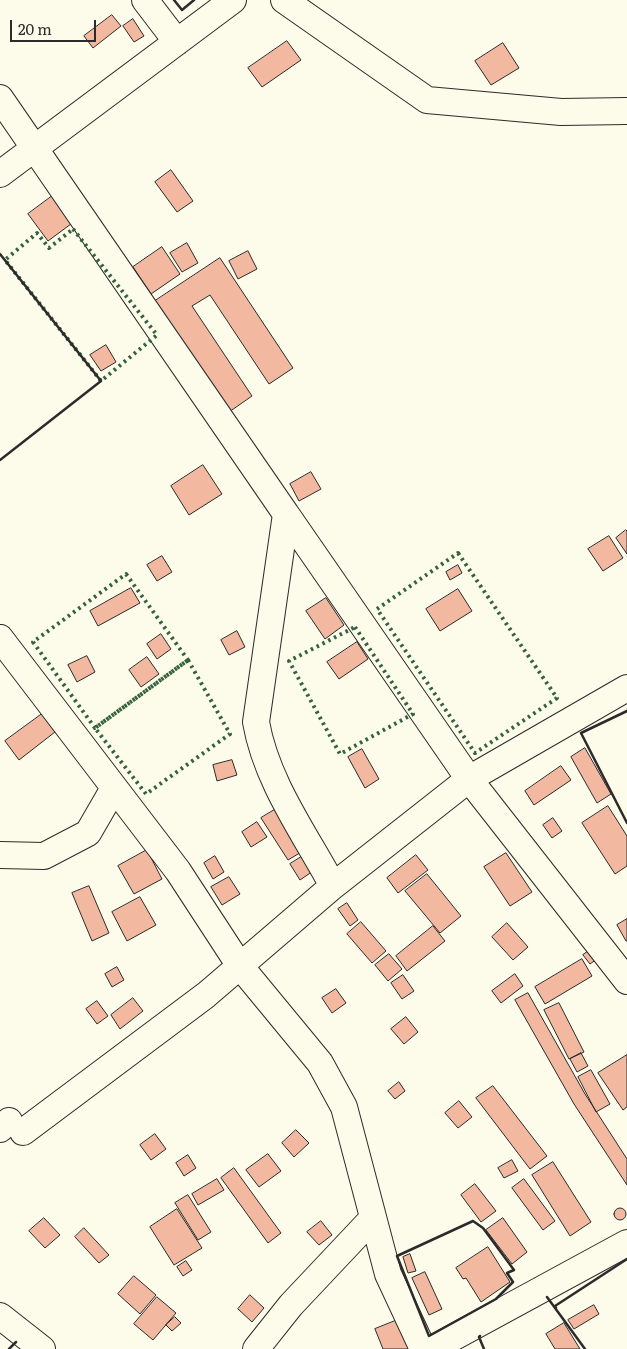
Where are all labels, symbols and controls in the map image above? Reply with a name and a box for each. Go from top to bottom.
scale bar [12,10,99,42]
text: 20 m [18,17,52,40]

